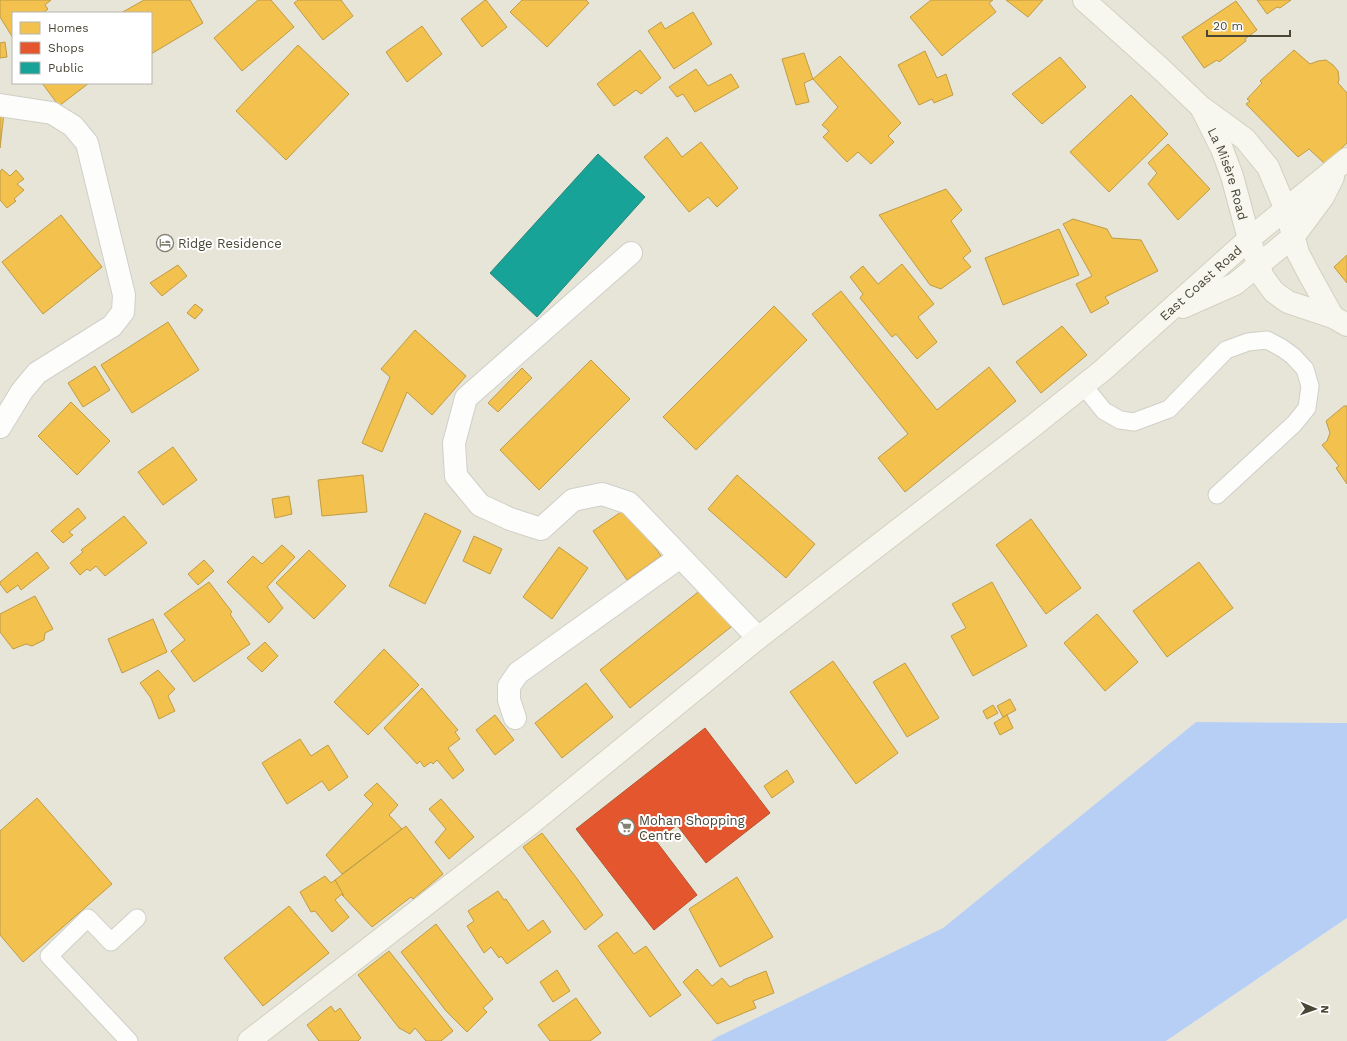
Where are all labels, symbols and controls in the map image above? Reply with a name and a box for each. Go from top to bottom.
legend [12,12,152,84]
scale bar [1207,12,1290,38]
text: 20 m [1213,19,1243,33]
text: Homes [48,21,89,35]
text: Shops [48,41,84,55]
text: Public [48,61,84,75]
street label: La Misère Road [1204,125,1250,222]
hotel icon: Ridge Residence [155,233,175,253]
place label: Ridge Residence [178,236,282,251]
street label: East Coast Road [1157,242,1245,324]
place label: Mohan Shopping Centre [639,813,745,843]
supermarket icon: Mohan Shopping Centre [616,817,636,837]
north arrow [1295,989,1335,1029]
text: N [1318,1005,1331,1014]

